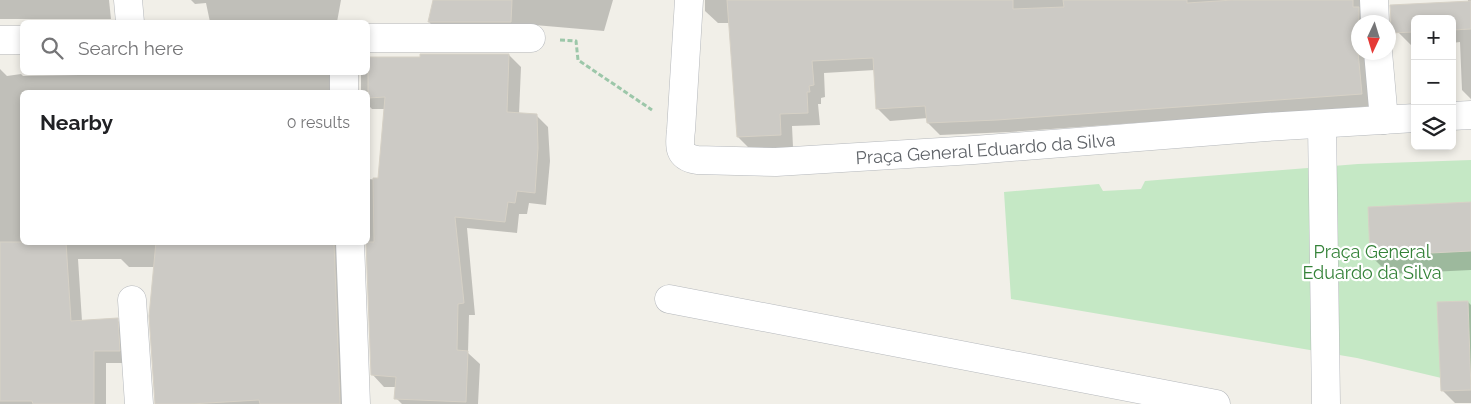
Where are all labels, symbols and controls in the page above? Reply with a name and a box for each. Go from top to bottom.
north arrow [1351,15,1396,60]
map controls [1411,15,1456,150]
button: + [1411,15,1456,60]
search box [20,20,370,75]
icon: search [38,34,66,62]
text: Search here [78,37,184,59]
button: − [1411,60,1456,105]
button: layers [1411,105,1456,150]
text: Nearby [40,110,113,135]
text: 0 results [287,113,350,132]
street label: Praça General Eduardo da Silva [855,128,1116,168]
park label: Praça General Eduardo da Silva [1302,241,1442,283]

